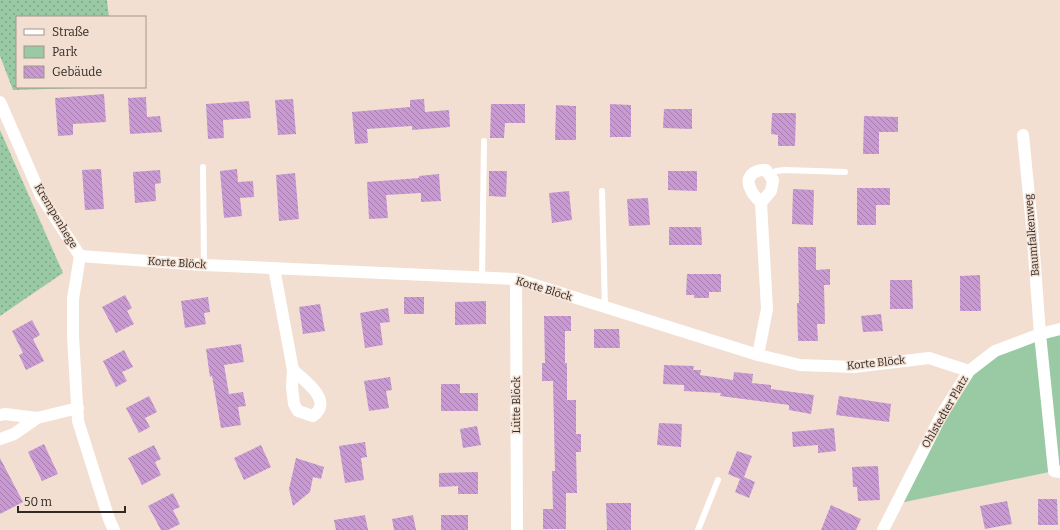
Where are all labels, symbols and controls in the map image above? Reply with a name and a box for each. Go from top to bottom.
legend [16,16,146,88]
text: Straße [52,25,89,39]
text: Park [52,45,78,59]
text: Gebäude [52,65,102,79]
street label: Krempenhege [32,181,80,251]
street label: Baumfalkenweg [1022,193,1042,277]
street label: Korte Blöck [147,254,207,272]
street label: Korte Blöck [514,274,575,304]
street label: Korte Blöck [846,353,907,373]
street label: Ohlstedter Platz [919,374,971,450]
street label: Lütte Blöck [510,376,523,433]
scale bar [18,488,125,514]
text: 50 m [24,495,53,509]

